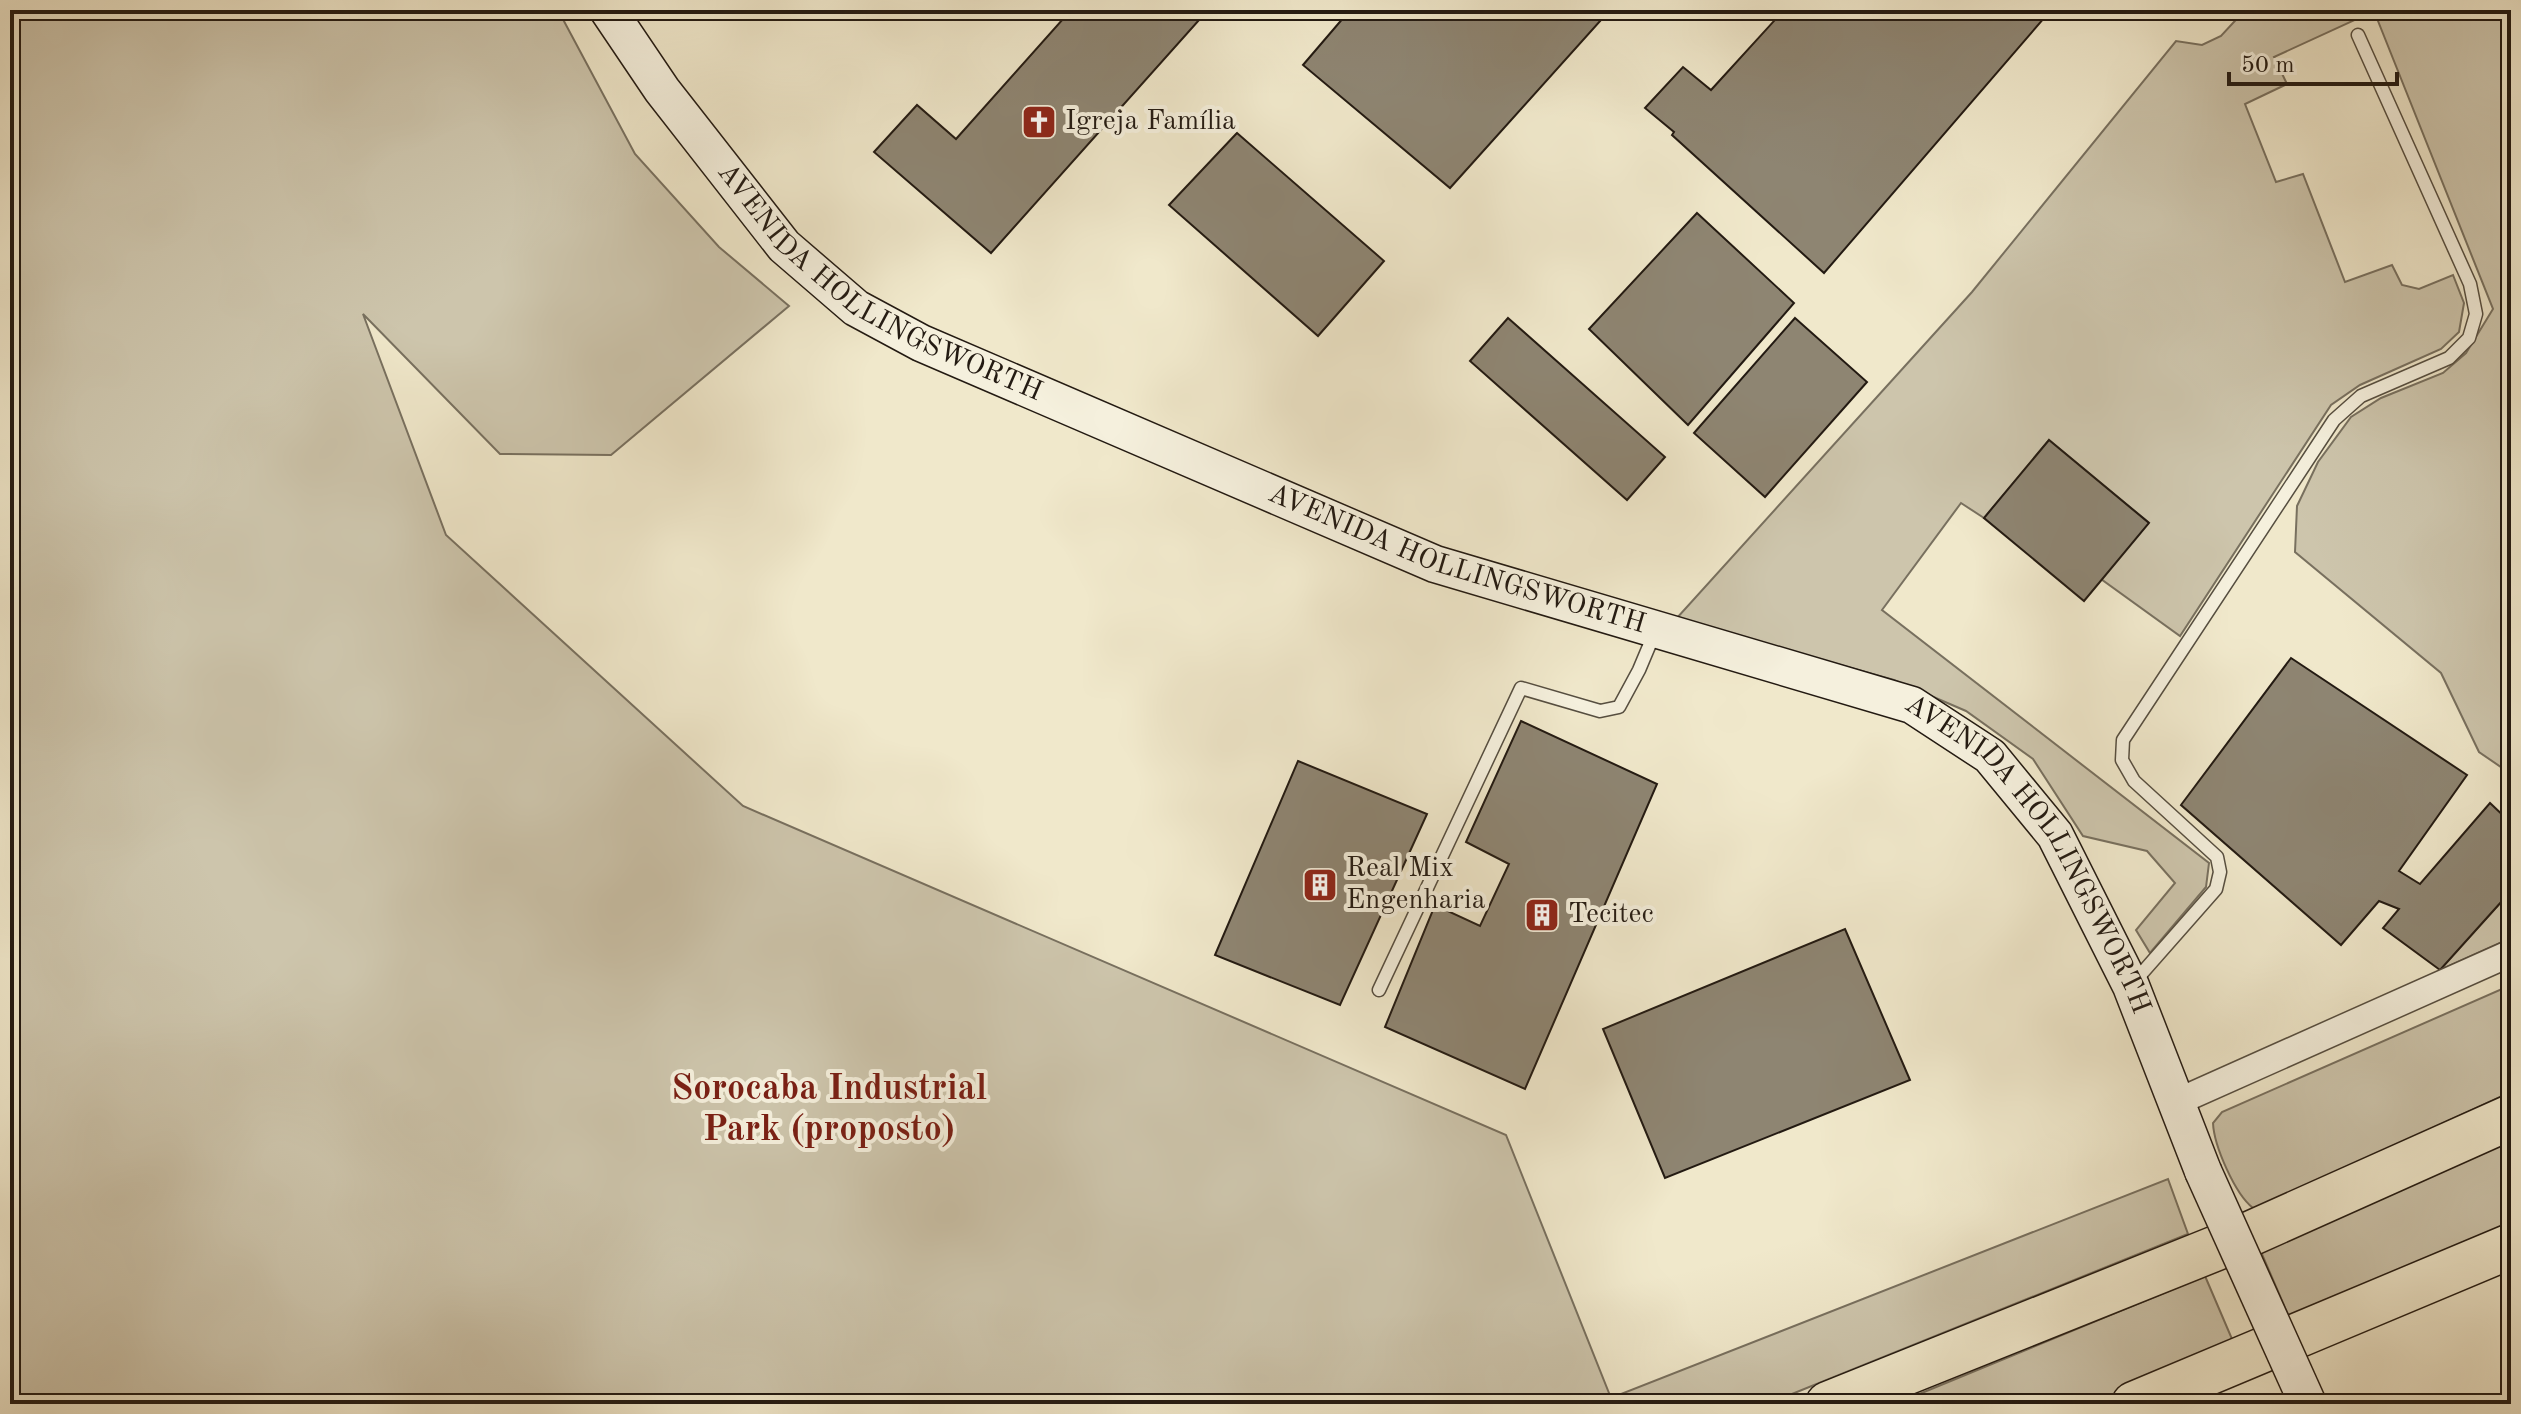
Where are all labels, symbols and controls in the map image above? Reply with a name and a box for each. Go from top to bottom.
scale bar [2229,36,2397,86]
text: 50 m [2241,54,2295,78]
church icon: Igreja Família [1020,103,1058,141]
place label: Igreja Família [1065,108,1236,136]
street label: AVENIDA HOLLINGSWORTH [711,159,1046,407]
street label: AVENIDA HOLLINGSWORTH [1264,480,1649,639]
street label: AVENIDA HOLLINGSWORTH [1900,690,2154,1018]
place label: Real Mix Engenharia [1346,855,1486,915]
building icon: Real Mix Engenharia [1301,866,1339,904]
building icon: Tecitec [1523,896,1561,934]
place label: Tecitec [1568,901,1654,929]
district label: Sorocaba Industrial Park (proposto) [671,1072,987,1149]

